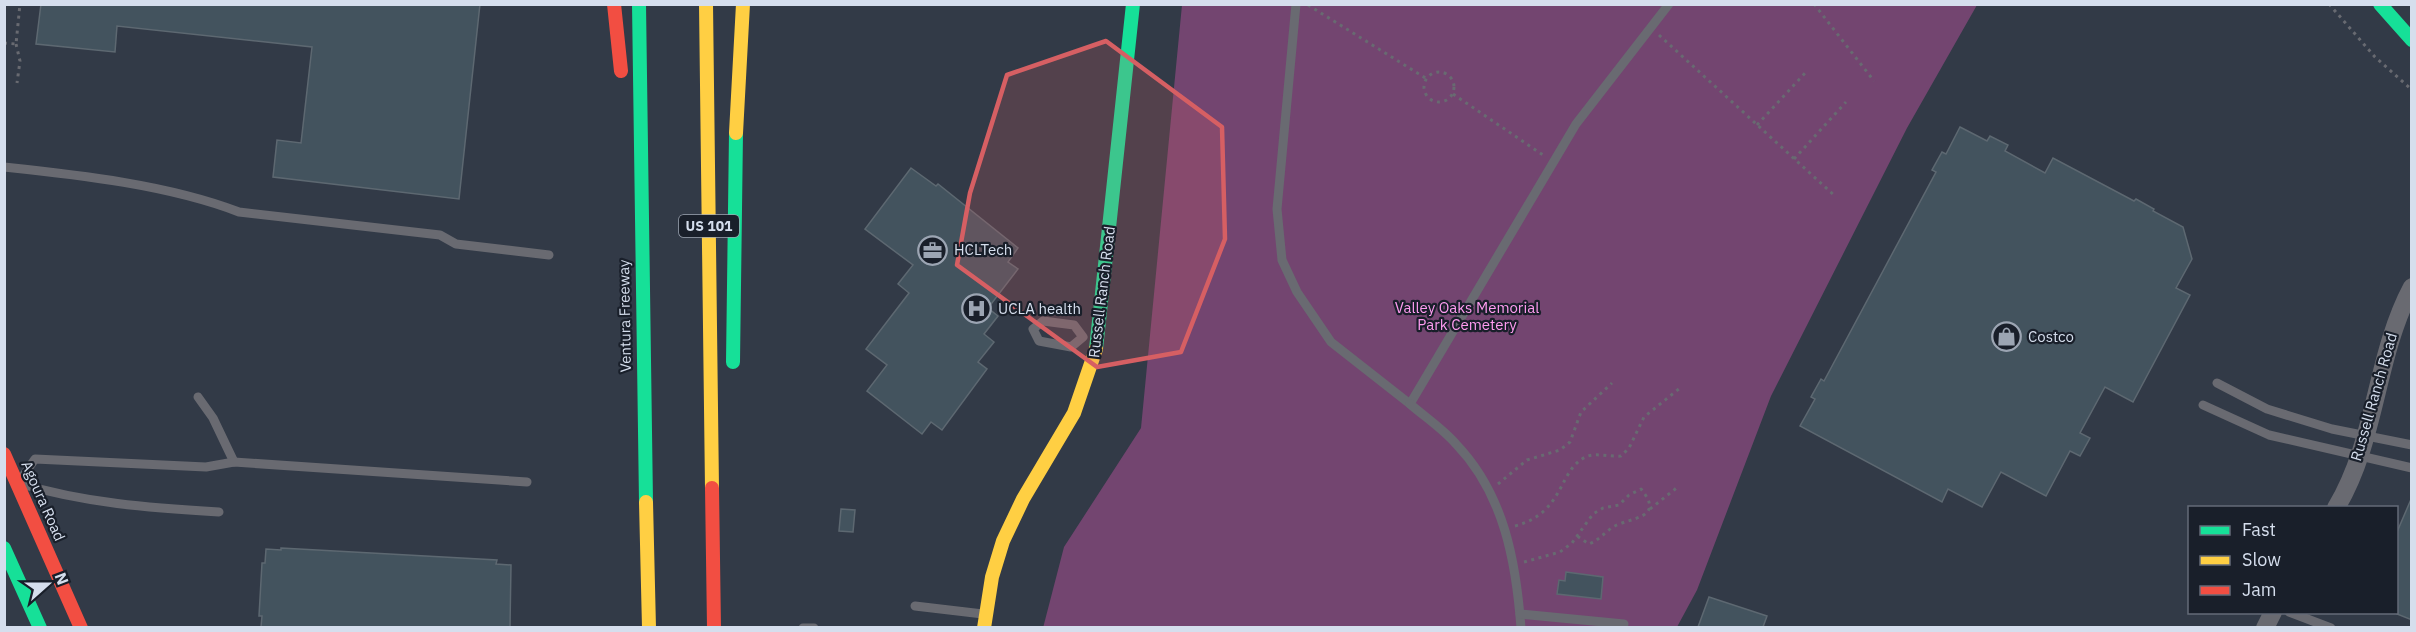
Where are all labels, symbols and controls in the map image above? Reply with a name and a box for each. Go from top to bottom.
road number: US 101 [679,215,739,237]
street label: Russell Ranch Road [1084,225,1119,359]
office icon: HCLTech [917,234,949,266]
place label: HCLTech [954,240,1012,259]
street label: Ventura Freeway [614,259,635,373]
hospital icon: UCLA health [961,293,993,325]
park label: Valley Oaks Memorial Park Cemetery [1395,298,1539,334]
place label: UCLA health [998,299,1081,318]
shop icon: Costco [1991,321,2023,353]
place label: Costco [2028,327,2074,346]
street label: Russell Ranch Road [2346,331,2401,463]
street label: Agoura Road [17,458,70,544]
legend [2188,506,2398,614]
text: Fast [2242,518,2276,541]
text: Slow [2242,548,2281,571]
north arrow [18,554,78,614]
text: N [51,570,73,588]
text: Jam [2242,578,2277,601]

